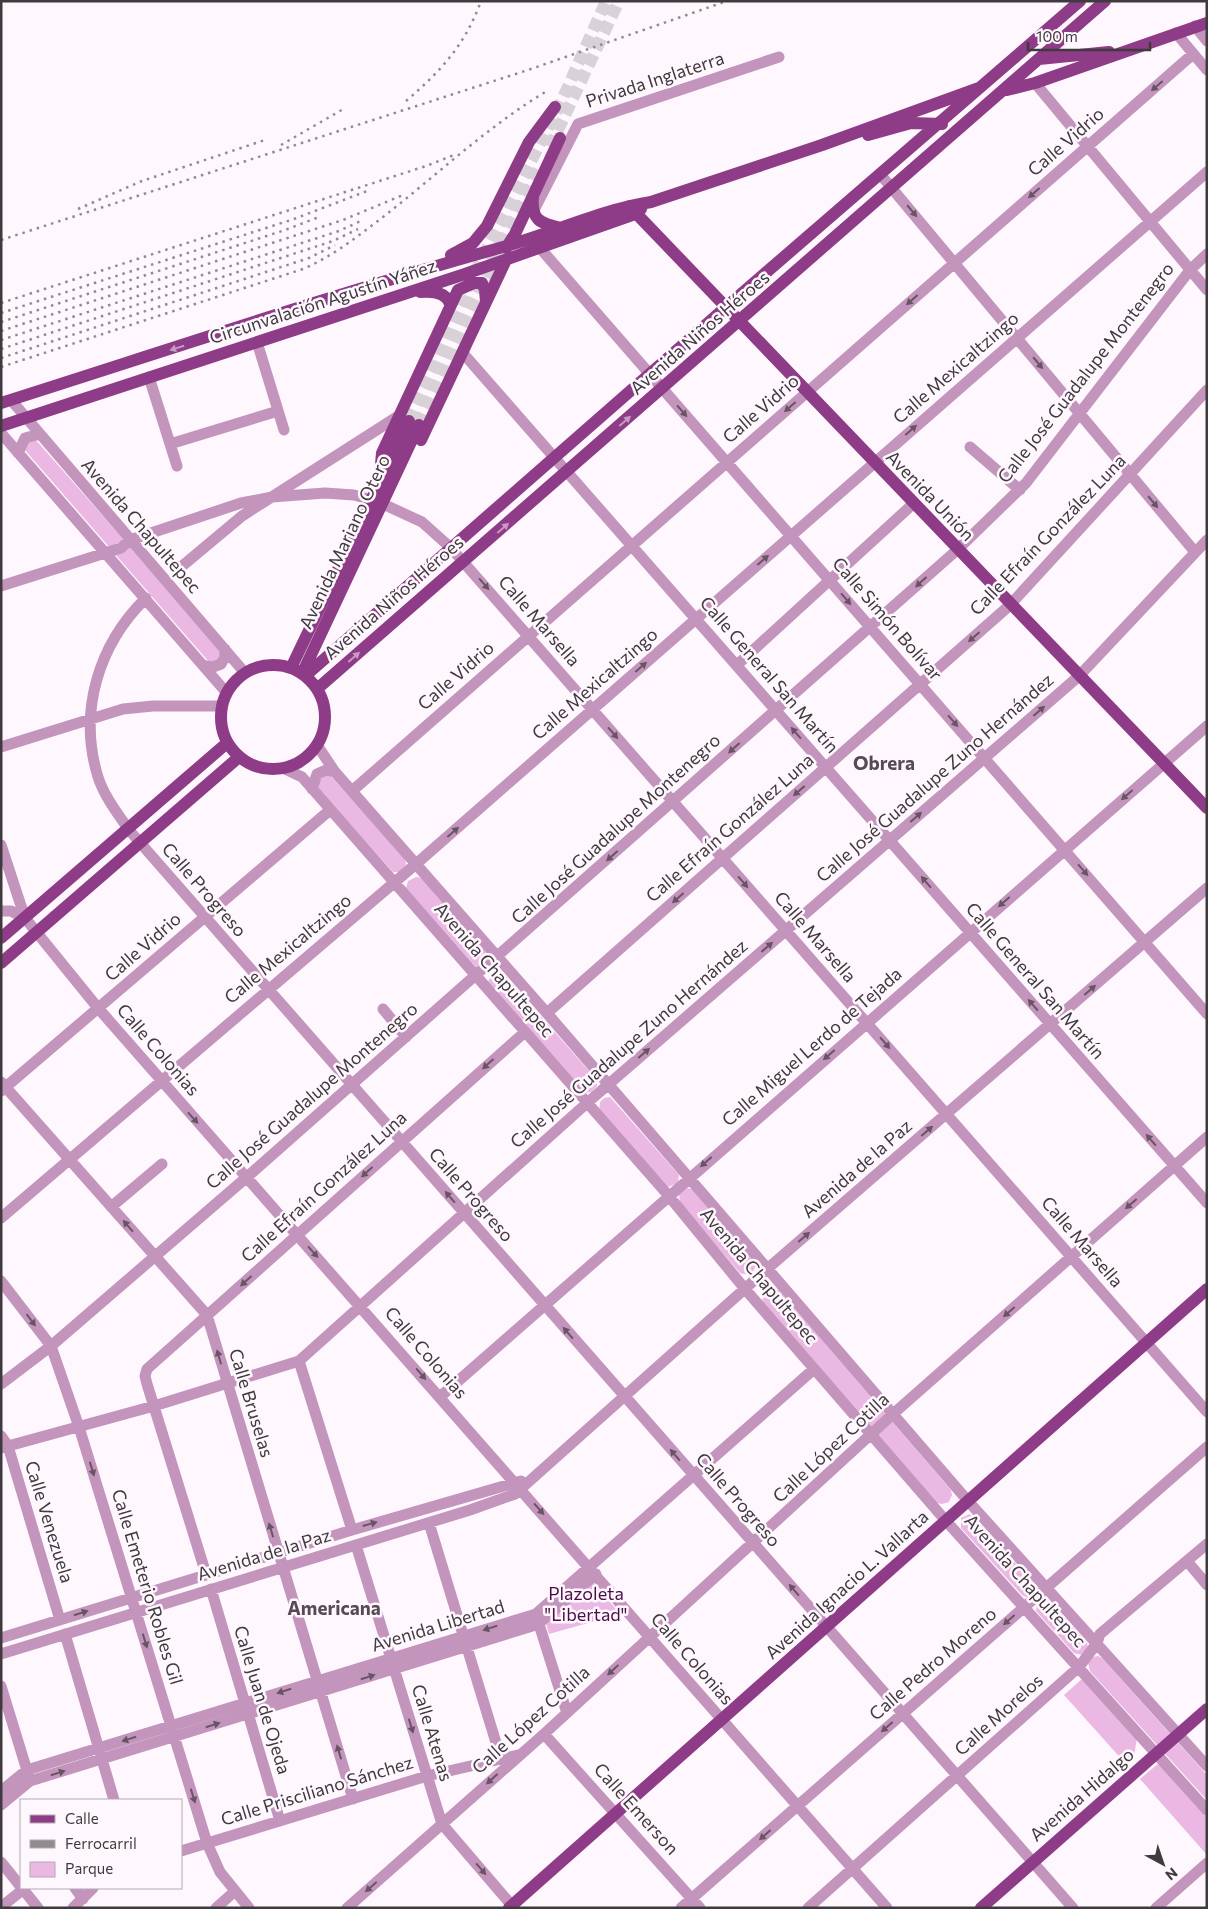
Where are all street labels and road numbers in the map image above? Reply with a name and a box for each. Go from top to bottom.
street label: Privada Inglaterra [583,46,727,112]
street label: Calle Vidrio [1023,102,1108,180]
street label: Circunvalación Agustín Yáñez [207,254,439,348]
street label: Calle José Guadalupe Montenegro [992,258,1178,487]
street label: Avenida Niños Héroes [625,266,773,399]
street label: Calle Mexicaltzingo [888,307,1023,428]
street label: Calle Vidrio [718,369,803,447]
street label: Avenida Unión [882,445,979,545]
street label: Calle Efraín González Luna [965,449,1130,619]
street label: Avenida Mariano Otero [294,451,394,632]
street label: Avenida Chapultepec [77,453,206,597]
street label: Avenida Niños Héroes [319,531,467,664]
street label: Calle Simón Bolívar [828,552,947,685]
street label: Calle Marsella [494,570,585,670]
street label: Calle General San Martín [696,591,844,757]
street label: Calle Mexicaltzingo [527,623,662,744]
street label: Calle Vidrio [413,636,498,714]
street label: Calle José Guadalupe Zuno Hernández [811,668,1057,886]
street label: Calle José Guadalupe Montenegro [506,729,724,928]
street label: Calle Efraín González Luna [641,748,818,906]
street label: Calle Progreso [158,838,252,941]
street label: Calle Marsella [770,886,861,986]
street label: Calle Mexicaltzingo [219,889,355,1008]
street label: Avenida Chapultepec [430,897,559,1041]
street label: Calle General San Martín [962,897,1110,1063]
street label: Calle Vidrio [100,907,185,985]
street label: Calle José Guadalupe Zuno Hernández [505,934,751,1152]
street label: Calle Miguel Lerdo de Tejada [717,962,906,1130]
street label: Calle José Guadalupe Montenegro [201,997,422,1193]
street label: Calle Colonias [113,999,205,1100]
street label: Calle Efraín González Luna [236,1106,411,1266]
street label: Avenida de la Paz [797,1114,916,1222]
street label: Calle Progreso [425,1143,519,1246]
street label: Calle Marsella [1037,1191,1128,1291]
street label: Avenida Chapultepec [696,1203,823,1348]
street label: Calle Colonias [381,1302,473,1403]
street label: Calle Bruselas [225,1346,279,1460]
street label: Calle López Cotilla [768,1388,893,1507]
street label: Calle Progreso [692,1448,786,1551]
street label: Calle Venezuela [21,1458,79,1586]
street label: Calle Emeterio Robles Gil [108,1486,188,1687]
street label: Avenida Ignacio L. Vallarta [760,1505,932,1663]
street label: Avenida Chapultepec [960,1509,1091,1651]
street label: Avenida de la Paz [194,1523,333,1585]
street label: Avenida Libertad [369,1594,507,1656]
street label: Calle Pedro Moreno [864,1602,1000,1724]
street label: Calle Colonias [647,1608,739,1709]
street label: Calle Juan de Ojeda [230,1623,296,1777]
street label: Calle López Cotilla [467,1661,594,1778]
street label: Calle Morelos [950,1669,1047,1760]
street label: Calle Atenas [408,1682,458,1784]
street label: Avenida Hidalgo [1025,1743,1138,1846]
street label: Calle Prisciliano Sánchez [218,1750,415,1830]
street label: Calle Emerson [590,1758,684,1859]

